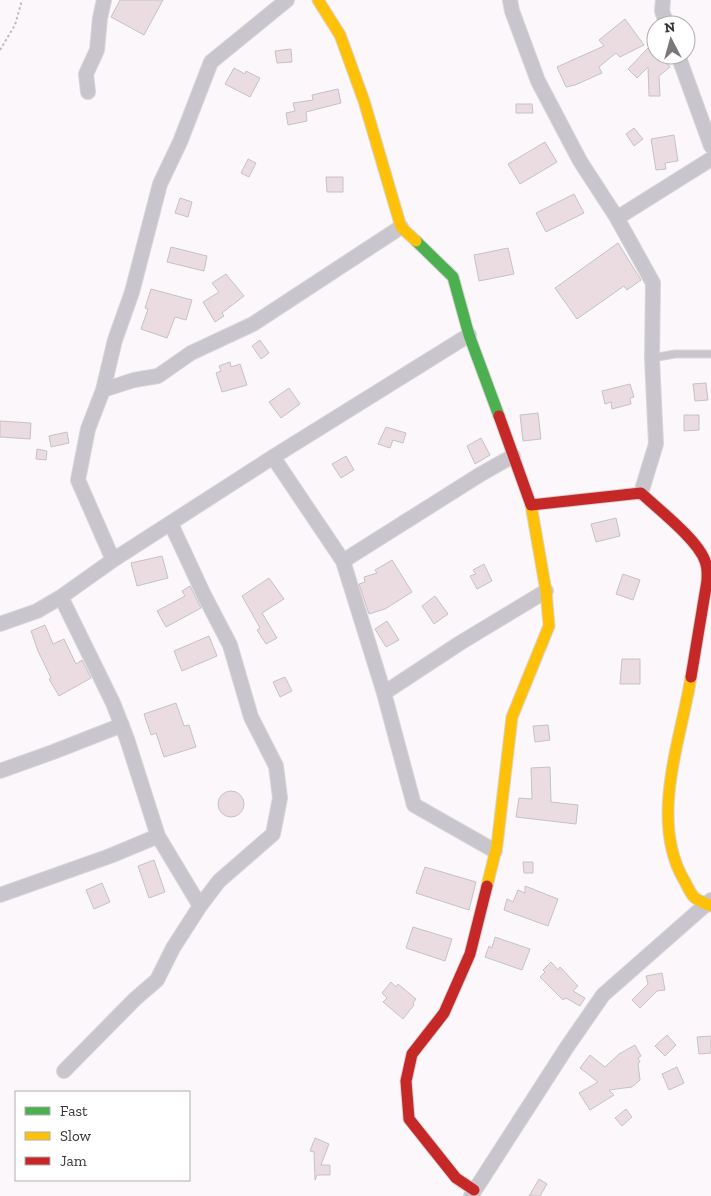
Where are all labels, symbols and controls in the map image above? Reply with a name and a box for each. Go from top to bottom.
north arrow [646,15,696,65]
text: N [664,19,676,37]
legend [15,1091,190,1181]
text: Fast [60,1102,88,1120]
text: Slow [60,1127,92,1145]
text: Jam [60,1152,87,1170]

